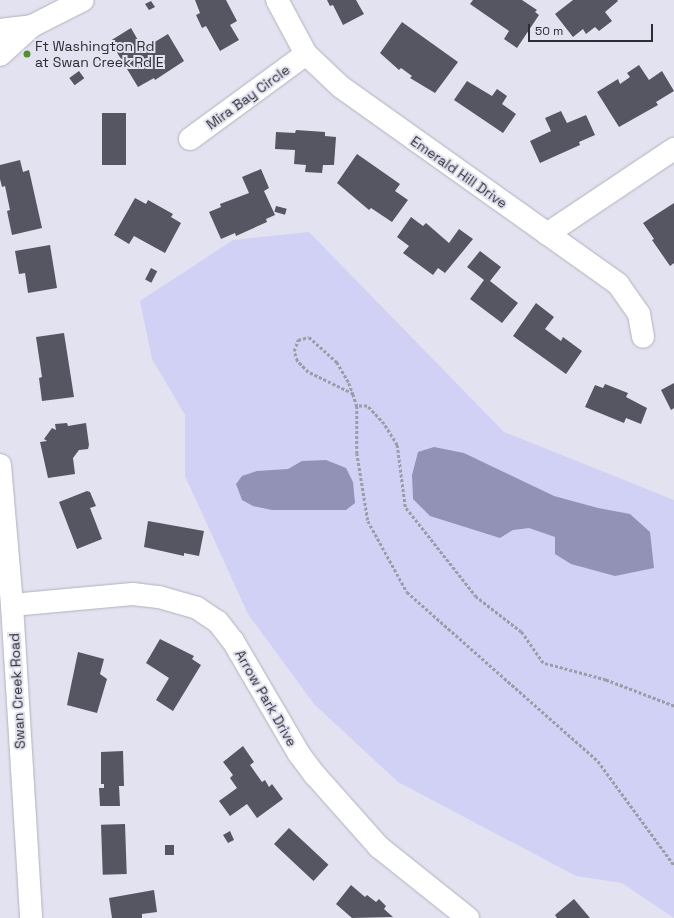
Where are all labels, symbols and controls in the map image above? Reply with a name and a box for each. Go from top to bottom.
scale bar [530,16,655,42]
text: 50 m [535,23,563,39]
place label: Ft Washington Rd at Swan Creek Rd E [35,38,164,70]
marker: Ft Washington Rd at Swan Creek Rd E [22,49,32,59]
street label: Mira Bay Circle [203,61,293,133]
street label: Emerald Hill Drive [408,132,510,212]
street label: Swan Creek Road [6,633,28,749]
street label: Arrow Park Drive [232,647,300,749]

